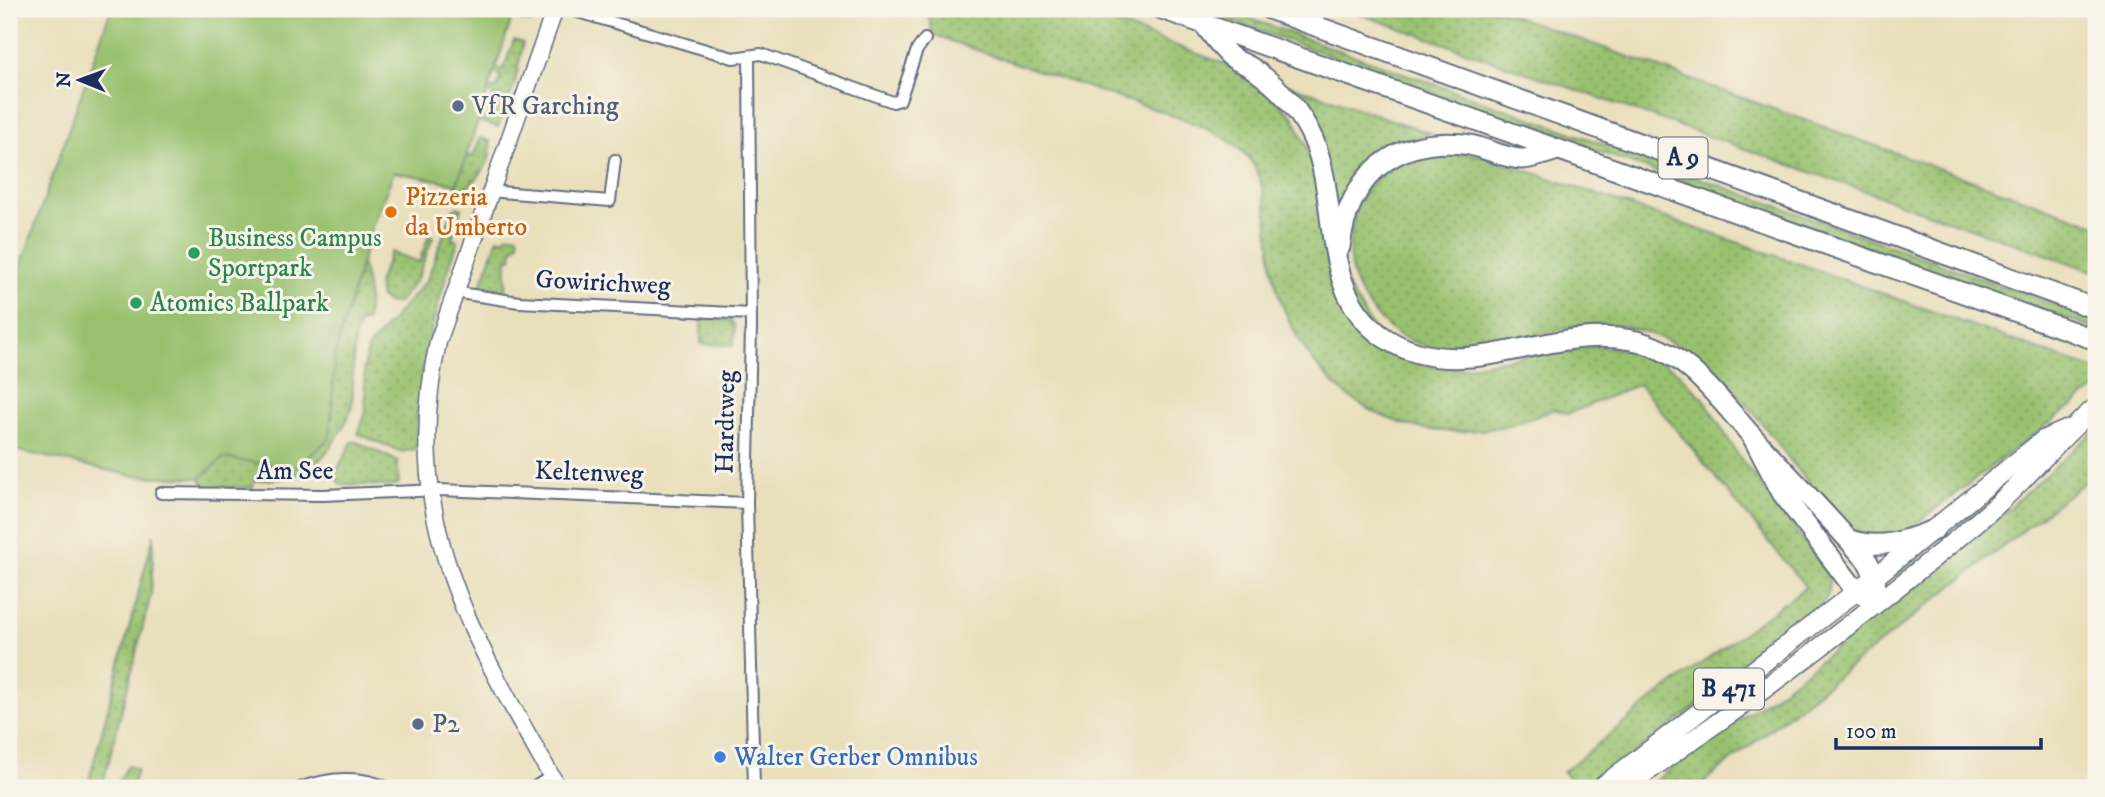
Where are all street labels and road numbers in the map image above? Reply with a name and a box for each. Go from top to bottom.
road number: A 9 [1658,138,1708,178]
street label: Gowirichweg [535,263,672,303]
street label: Hardtweg [709,369,743,474]
street label: Am See [257,455,333,488]
street label: Keltenweg [534,455,644,491]
road number: B 471 [1694,668,1764,710]

